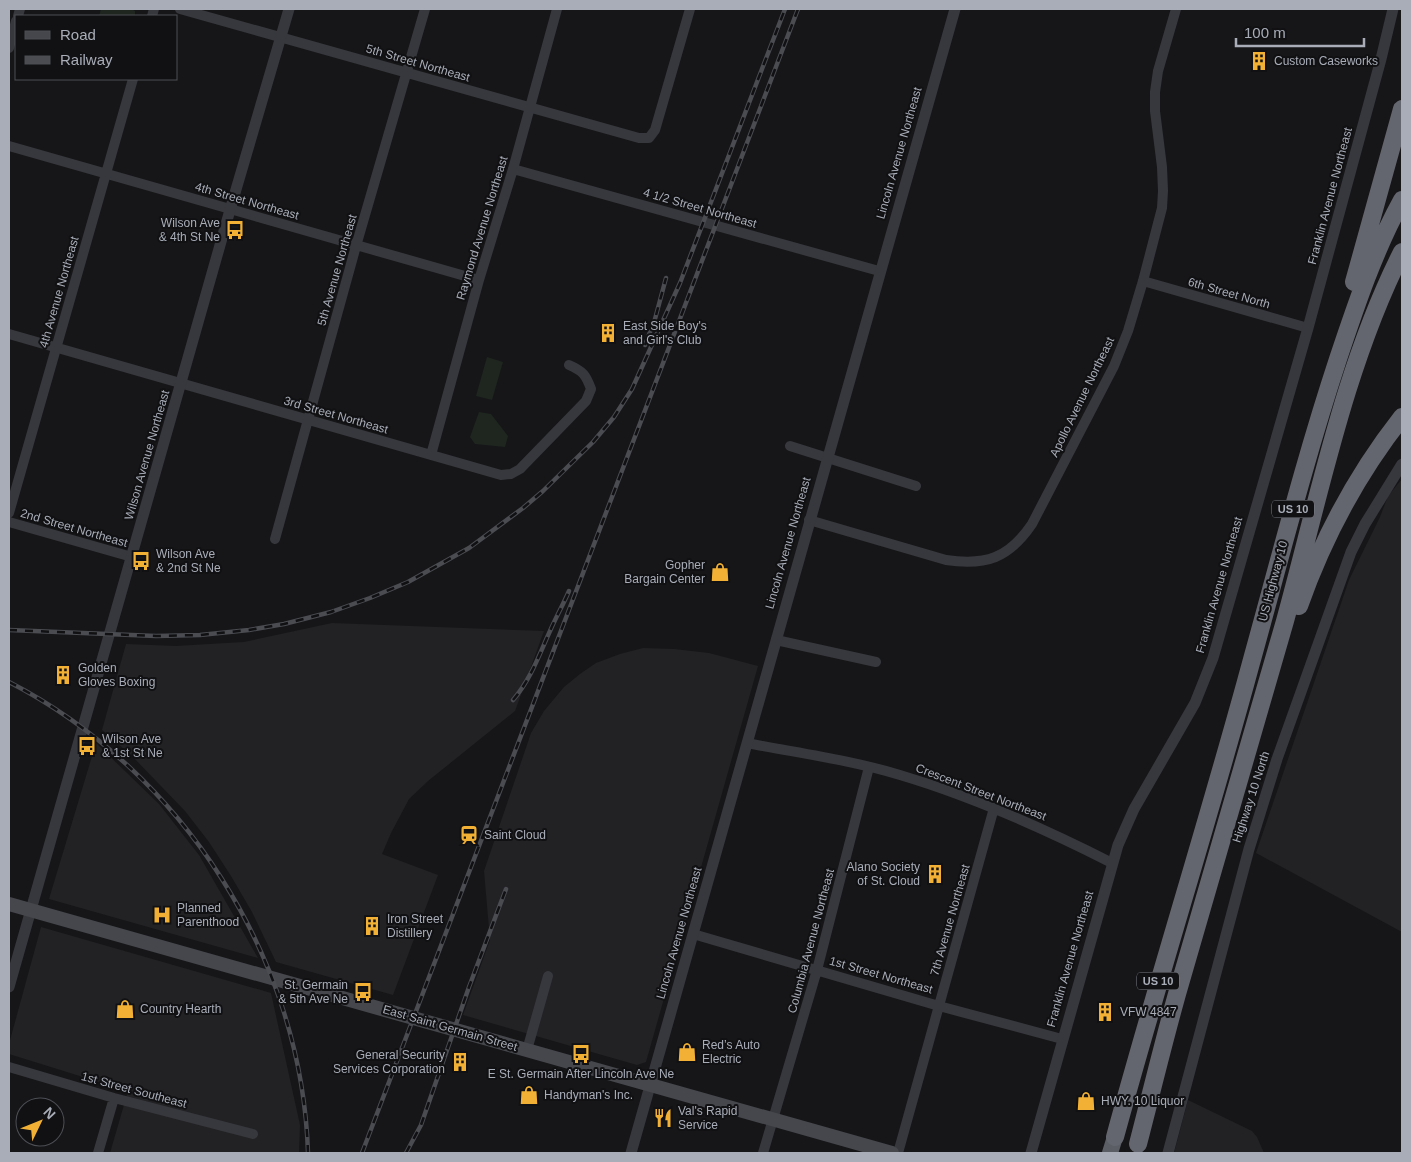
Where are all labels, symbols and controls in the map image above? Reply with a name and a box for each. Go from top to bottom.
legend [15,15,178,80]
scale bar [1236,15,1364,47]
text: 100 m [1244,24,1286,41]
text: Road [60,26,96,43]
street label: 5th Street Northeast [364,41,472,85]
building icon: Custom Caseworks [1248,50,1270,72]
text: Railway [60,51,113,68]
place label: Custom Caseworks [1274,54,1378,68]
street label: Lincoln Avenue Northeast [873,85,925,221]
street label: Franklin Avenue Northeast [1305,125,1355,266]
street label: Raymond Avenue Northeast [453,154,511,302]
street label: 4th Street Northeast [193,179,301,223]
street label: 4 1/2 Street Northeast [642,185,759,231]
street label: 5th Avenue Northeast [314,212,360,327]
place label: Wilson Ave & 4th St Ne [159,216,220,244]
bus stop icon: Wilson Ave & 4th St Ne [224,219,246,241]
street label: 4th Avenue Northeast [36,234,82,349]
street label: 6th Street North [1186,275,1272,311]
place label: East Side Boy's and Girl's Club [623,319,707,347]
building icon: East Side Boy's and Girl's Club [597,322,619,344]
street label: Apollo Avenue Northeast [1047,334,1117,459]
street label: Wilson Avenue Northeast [122,388,172,522]
street label: 3rd Street Northeast [282,393,390,437]
street label: Lincoln Avenue Northeast [762,475,814,611]
road number: US 10 [1272,500,1314,518]
street label: 2nd Street Northeast [19,506,130,550]
street label: Franklin Avenue Northeast [1193,515,1245,655]
street label: US Highway 10 [1256,539,1291,623]
place label: Wilson Ave & 2nd St Ne [156,547,221,575]
bus stop icon: Wilson Ave & 2nd St Ne [130,550,152,572]
place label: Gopher Bargain Center [624,558,705,586]
shop icon: Gopher Bargain Center [709,561,731,583]
place label: Golden Gloves Boxing [78,661,155,689]
building icon: Golden Gloves Boxing [52,664,74,686]
place label: Wilson Ave & 1st St Ne [102,732,163,760]
bus stop icon: Wilson Ave & 1st St Ne [76,735,98,757]
street label: Highway 10 North [1230,749,1272,845]
street label: Crescent Street Northeast [914,761,1049,824]
station icon: Saint Cloud [458,824,480,846]
place label: Saint Cloud [484,828,546,842]
place label: Alano Society of St. Cloud [847,860,920,888]
street label: 7th Avenue Northeast [927,862,973,977]
building icon: Alano Society of St. Cloud [924,863,946,885]
street label: Lincoln Avenue Northeast [653,865,705,1001]
street label: Columbia Avenue Northeast [785,866,837,1015]
street label: Franklin Avenue Northeast [1044,889,1096,1029]
place label: Planned Parenthood [177,901,239,929]
hospital icon: Planned Parenthood [151,904,173,926]
place label: Iron Street Distillery [387,912,444,940]
building icon: Iron Street Distillery [361,915,383,937]
street label: 1st Street Northeast [828,954,935,997]
road number: US 10 [1137,972,1179,989]
place label: St. Germain & 5th Ave Ne [278,978,348,1006]
bus stop icon: St. Germain & 5th Ave Ne [352,981,374,1003]
shop icon: Country Hearth [114,998,136,1020]
building icon: VFW 4847 [1094,1001,1116,1023]
place label: Country Hearth [140,1002,221,1016]
street label: East Saint Germain Street [381,1002,520,1054]
place label: VFW 4847 [1120,1005,1177,1019]
place label: Red’s Auto Electric [702,1038,760,1066]
shop icon: Red’s Auto Electric [676,1041,698,1063]
bus stop icon: E St. Germain After Lincoln Ave Ne [570,1043,592,1065]
place label: General Security Services Corporation [333,1048,445,1076]
building icon: General Security Services Corporation [449,1051,471,1073]
place label: E St. Germain After Lincoln Ave Ne [488,1067,675,1081]
street label: 1st Street Southeast [80,1069,189,1111]
shop icon: Handyman's Inc. [518,1084,540,1106]
place label: Handyman's Inc. [544,1088,633,1102]
shop icon: HWY. 10 Liquor [1075,1090,1097,1112]
place label: HWY. 10 Liquor [1101,1094,1184,1108]
north arrow [15,1097,65,1147]
text: N [40,1104,59,1122]
place label: Val's Rapid Service [678,1104,737,1132]
restaurant icon: Val's Rapid Service [652,1107,674,1129]

